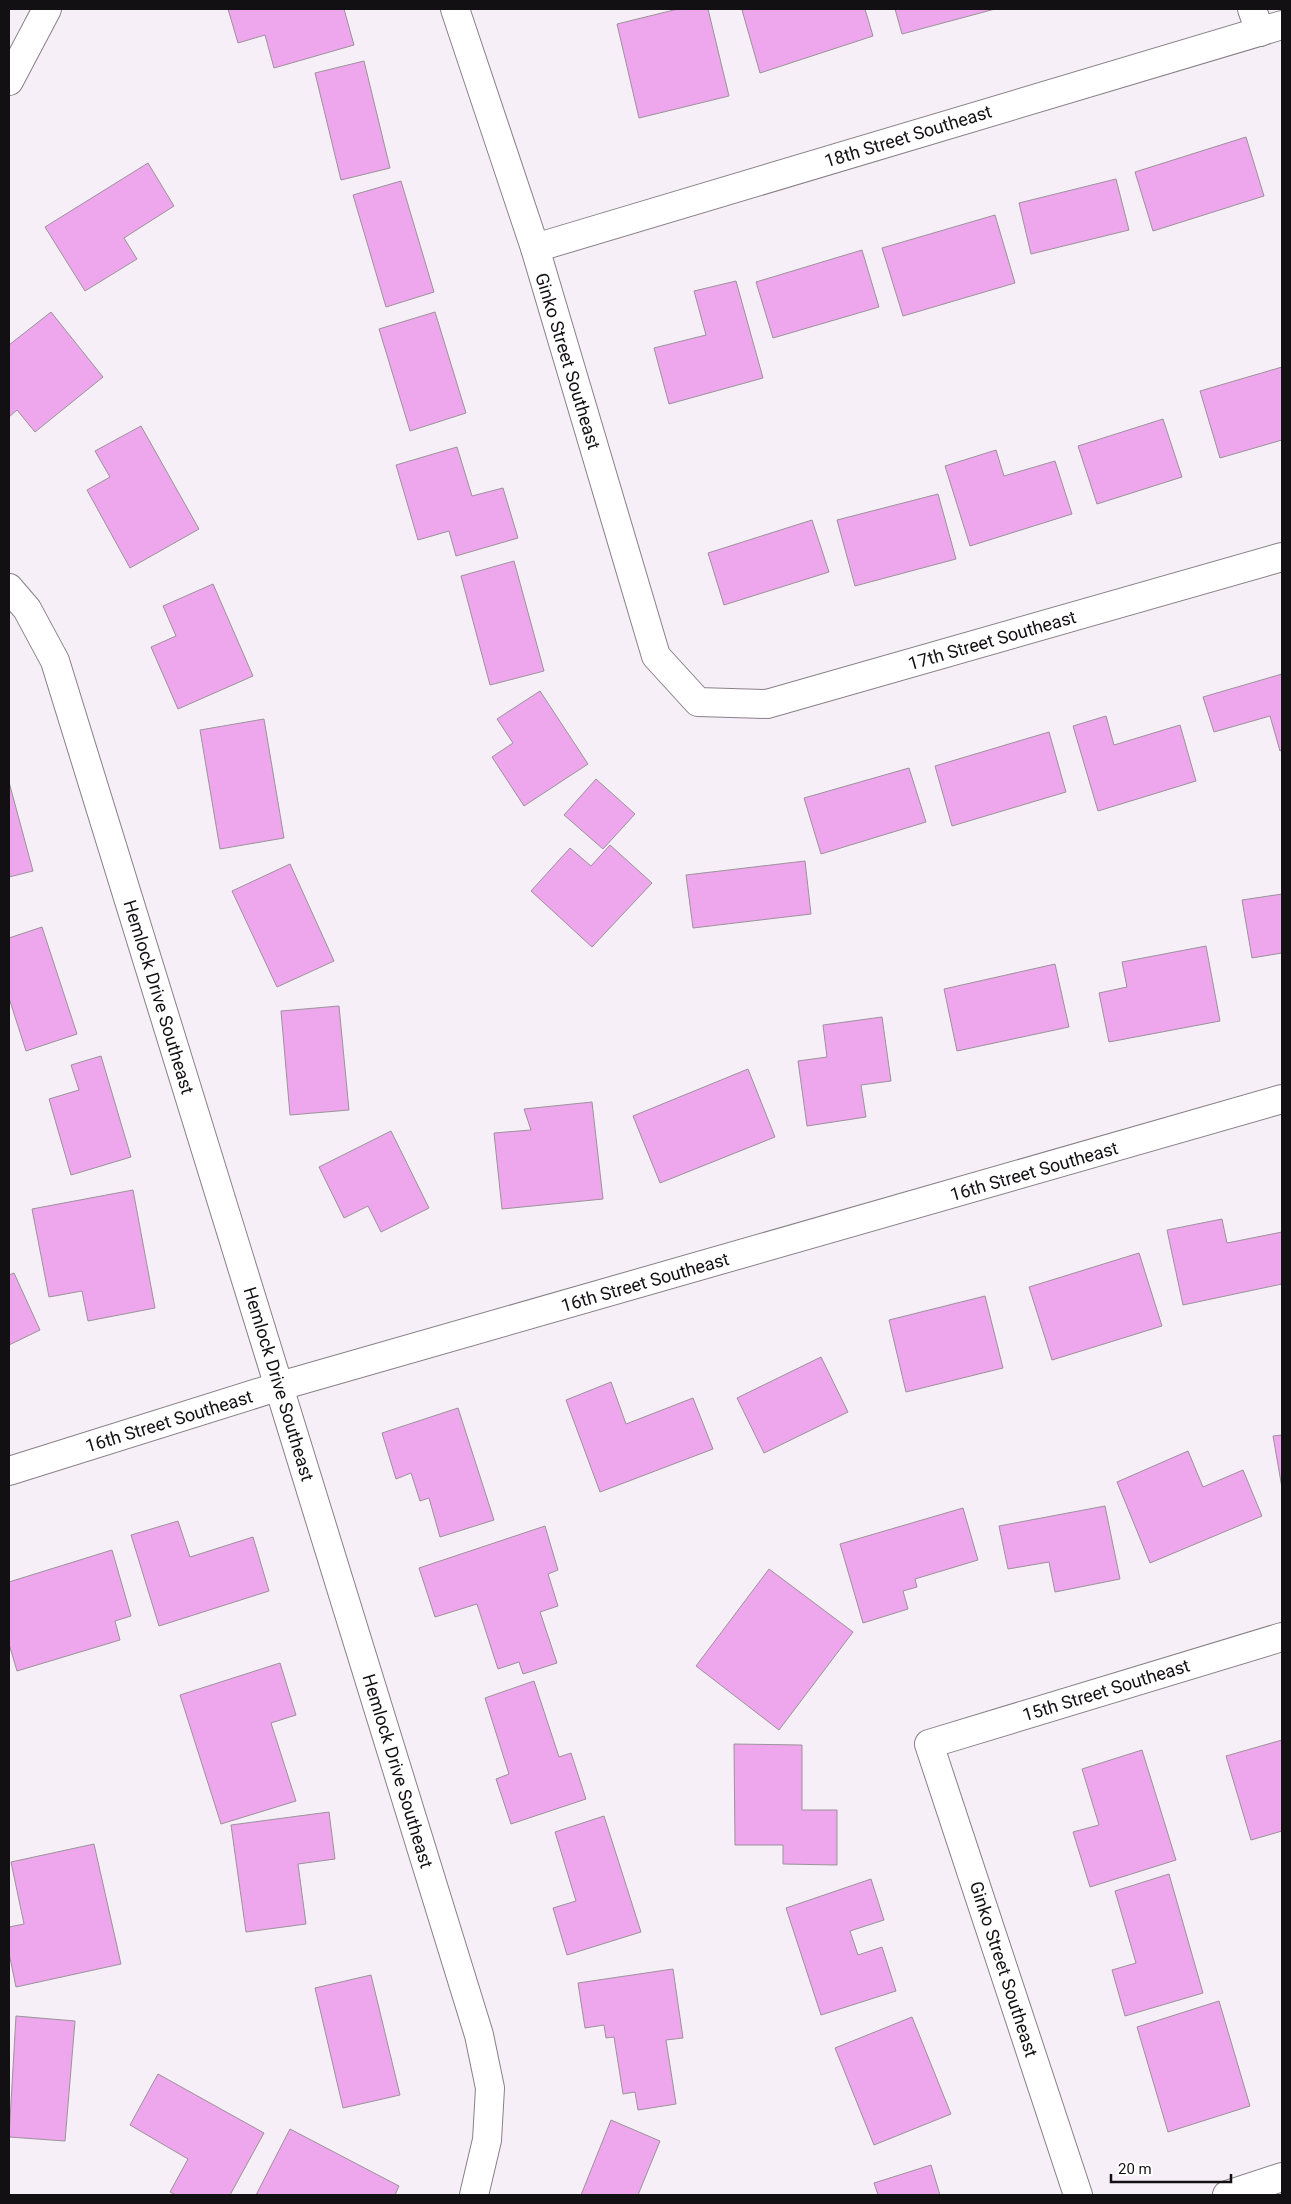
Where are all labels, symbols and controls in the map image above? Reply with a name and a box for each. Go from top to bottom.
street label: 18th Street Southeast [822,101,994,171]
street label: Ginko Street Southeast [531,270,605,452]
street label: 17th Street Southeast [906,606,1078,674]
street label: Hemlock Drive Southeast [119,897,199,1097]
street label: 16th Street Southeast [948,1137,1120,1205]
street label: 16th Street Southeast [559,1248,731,1316]
street label: Hemlock Drive Southeast [239,1284,319,1484]
street label: 16th Street Southeast [83,1386,255,1456]
street label: 15th Street Southeast [1020,1655,1192,1725]
street label: Hemlock Drive Southeast [358,1671,438,1871]
street label: Ginko Street Southeast [966,1878,1042,2060]
scale bar [1111,2152,1231,2184]
text: 20 m [1118,2160,1152,2178]

